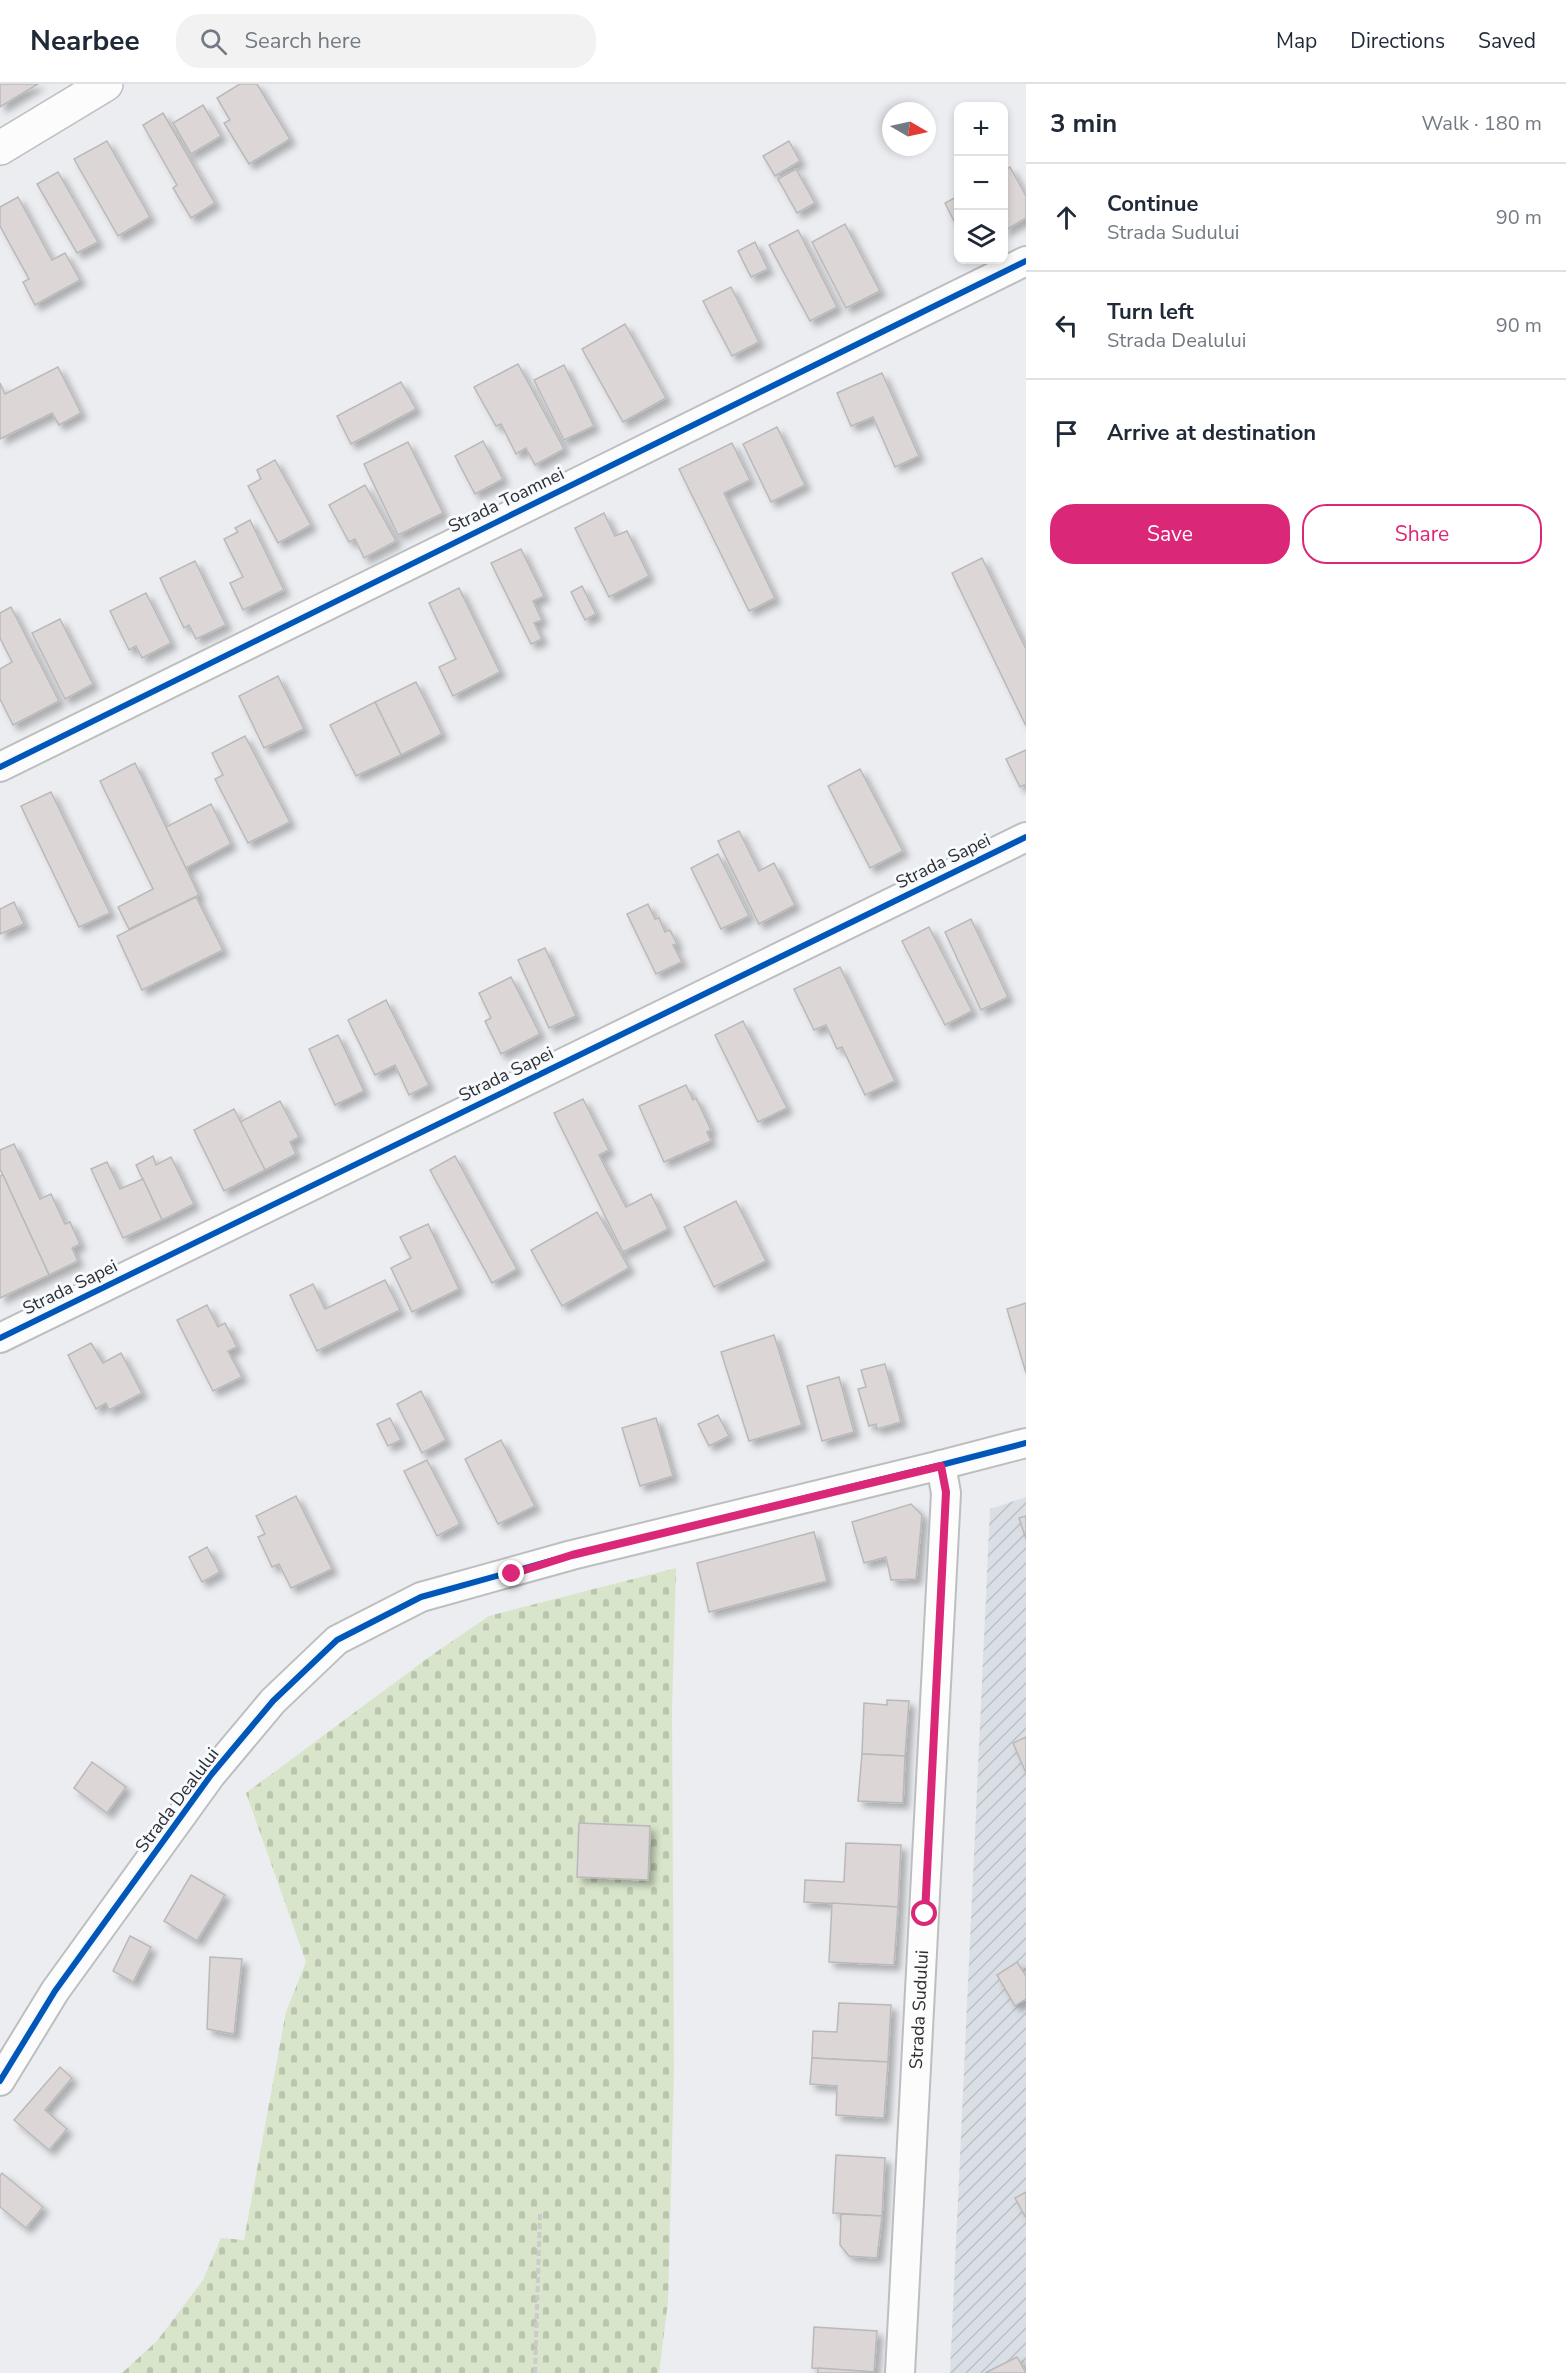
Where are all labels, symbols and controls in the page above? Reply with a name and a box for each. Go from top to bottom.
search box [176,14,596,68]
text: Nearbee [30,22,140,60]
icon: search [197,25,230,58]
text: Search here [245,26,361,56]
text: Map [1276,27,1317,55]
text: Directions [1350,27,1445,55]
text: Saved [1478,27,1536,55]
north arrow [882,102,936,156]
map controls [954,102,1008,264]
button: + [954,102,1008,156]
text: 3 min [1050,106,1117,141]
text: Walk · 180 m [1422,110,1542,137]
button: − [954,156,1008,210]
text: Continue [1107,189,1198,219]
icon: ahead [1050,201,1083,234]
text: 90 m [1496,204,1542,231]
button: layers [954,210,1008,264]
text: Strada Sudului [1107,219,1240,246]
text: Turn left [1107,297,1194,327]
icon: left [1050,309,1083,342]
text: 90 m [1496,312,1542,339]
text: Strada Dealului [1107,327,1246,354]
icon: arrive [1050,417,1083,450]
text: Arrive at destination [1107,418,1316,448]
street label: Strada Toamnei [444,462,568,538]
button: Save [1050,504,1290,564]
button: Share [1302,504,1542,564]
street label: Strada Sapei [892,828,994,894]
street label: Strada Sapei [455,1041,557,1107]
street label: Strada Sapei [19,1254,121,1320]
route end [498,1560,524,1586]
street label: Strada Dealului [130,1743,224,1857]
route start [911,1900,937,1926]
street label: Strada Sudului [904,1949,934,2070]

